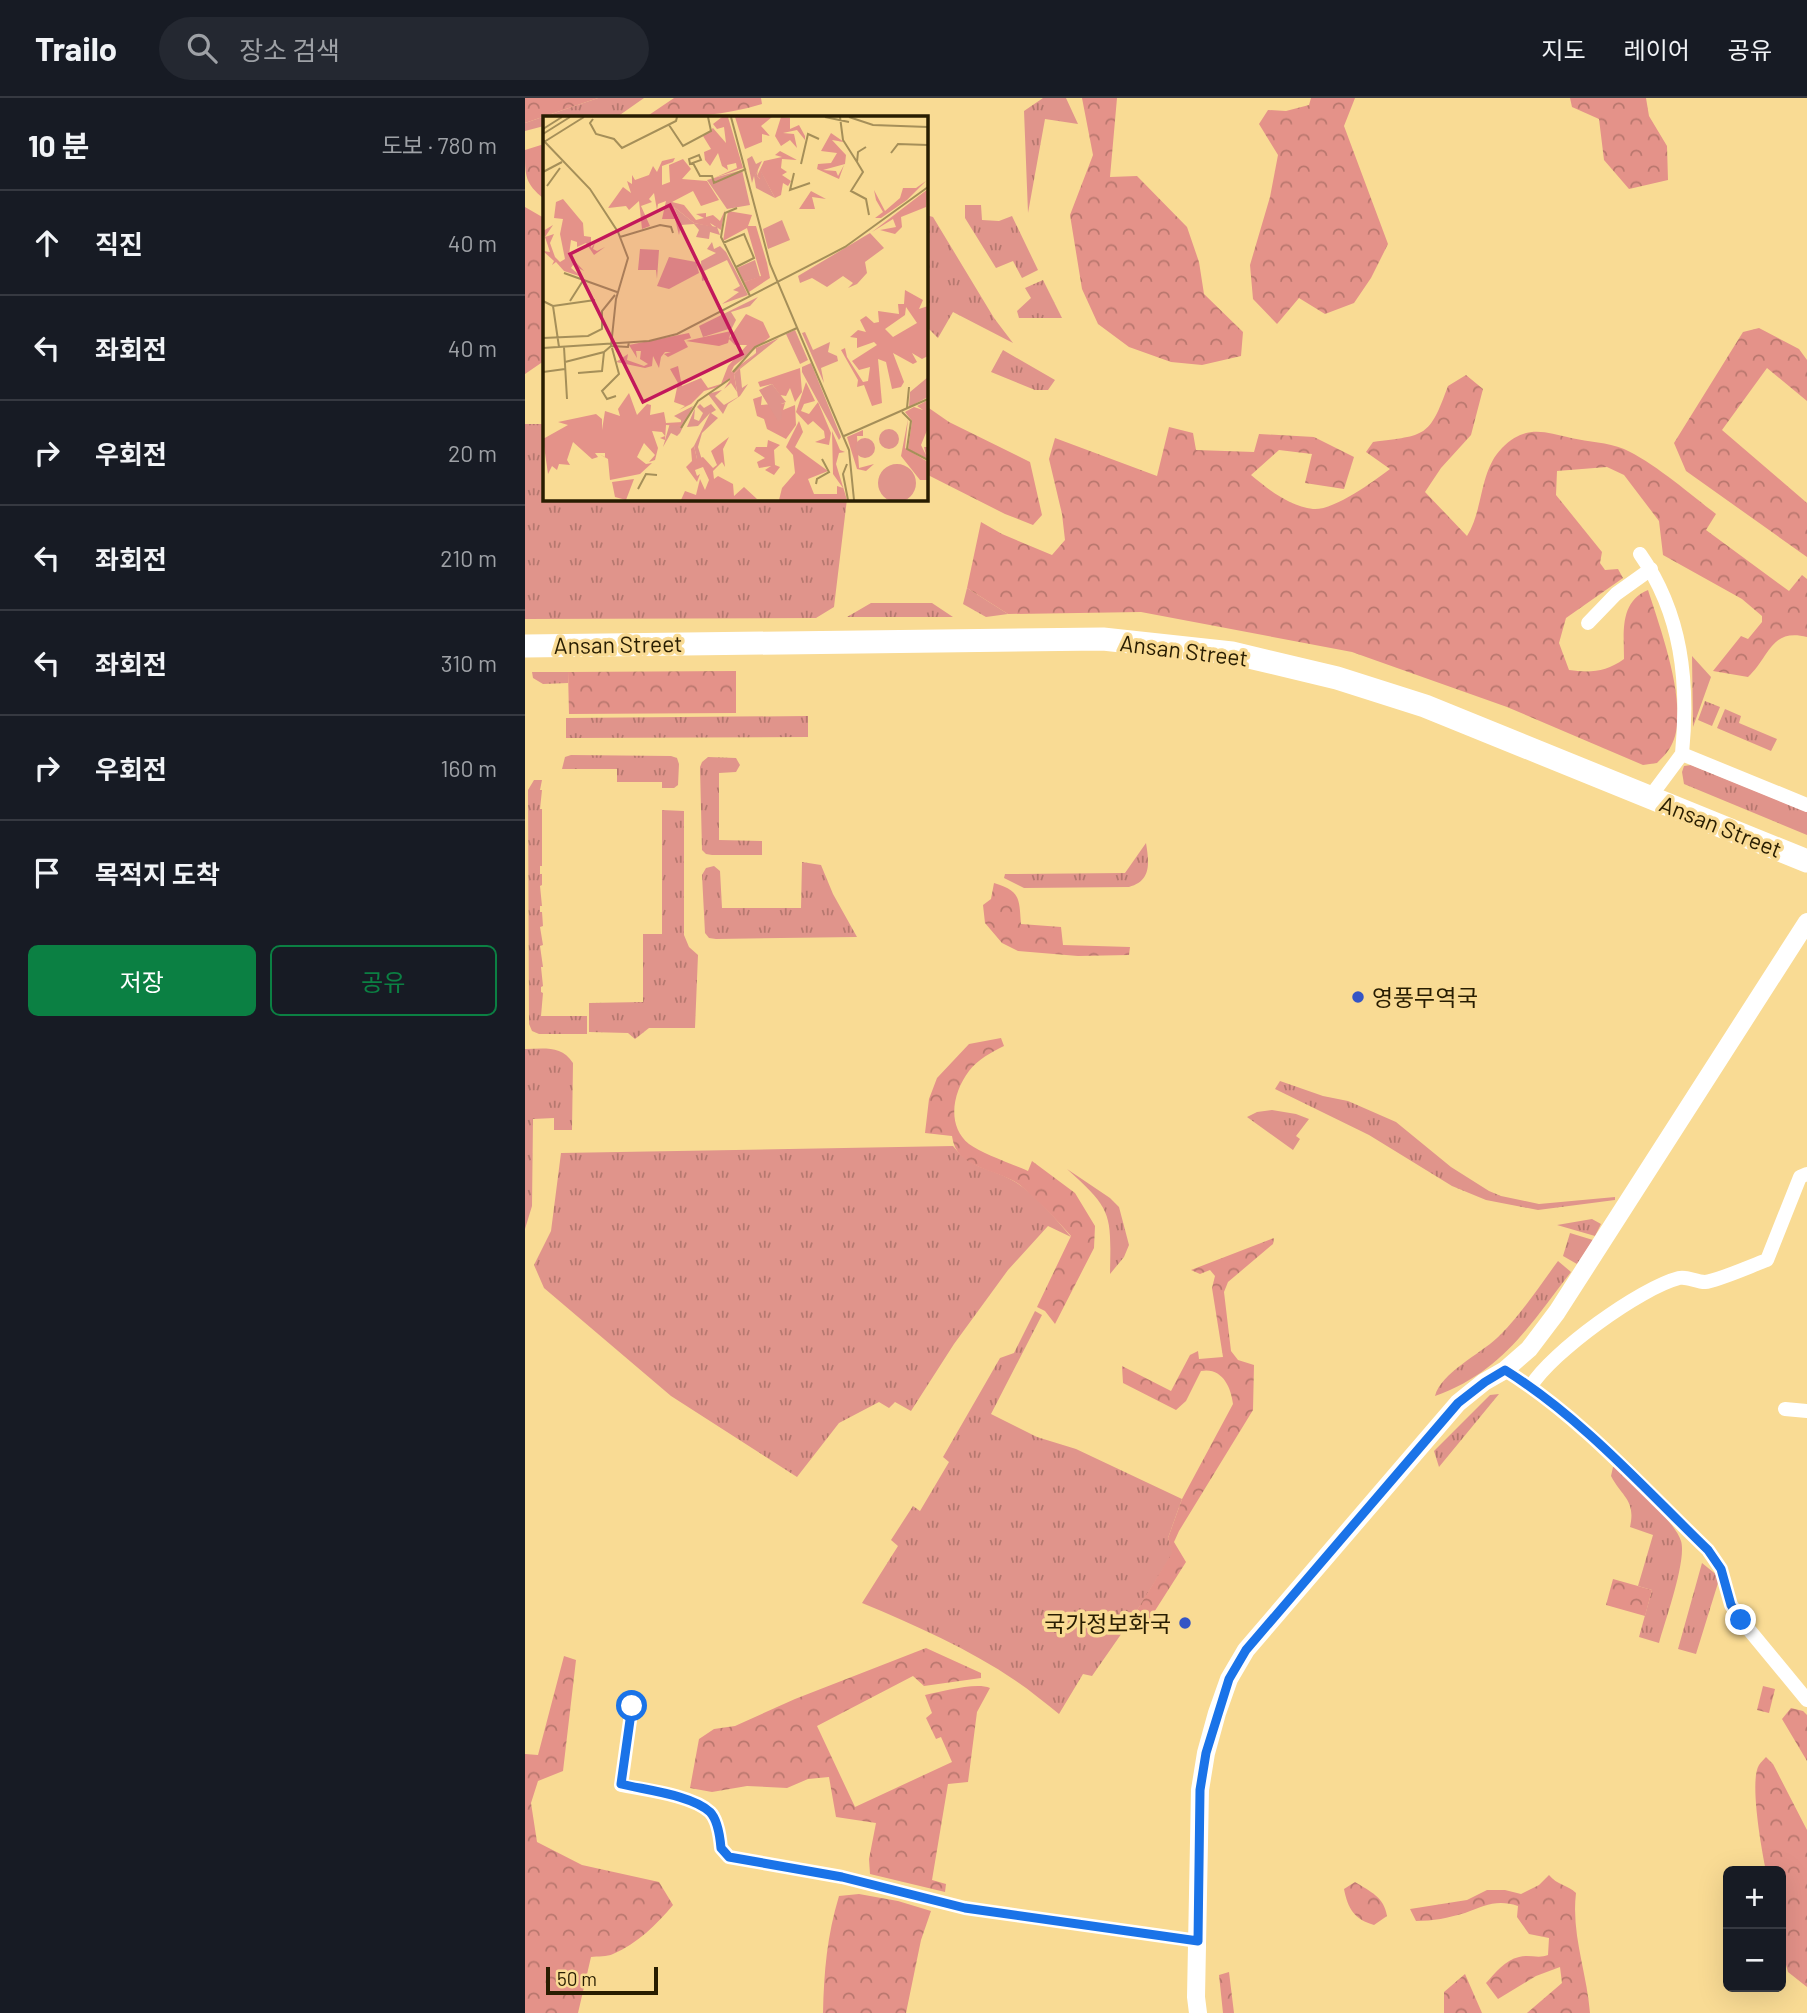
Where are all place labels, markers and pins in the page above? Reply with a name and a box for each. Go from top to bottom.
place label: 영풍무역국 [1372,983,1478,1011]
marker: 영풍무역국 [1350,989,1366,1005]
place label: 국가정보화국 [1044,1609,1171,1637]
marker: 국가정보화국 [1177,1615,1193,1631]

